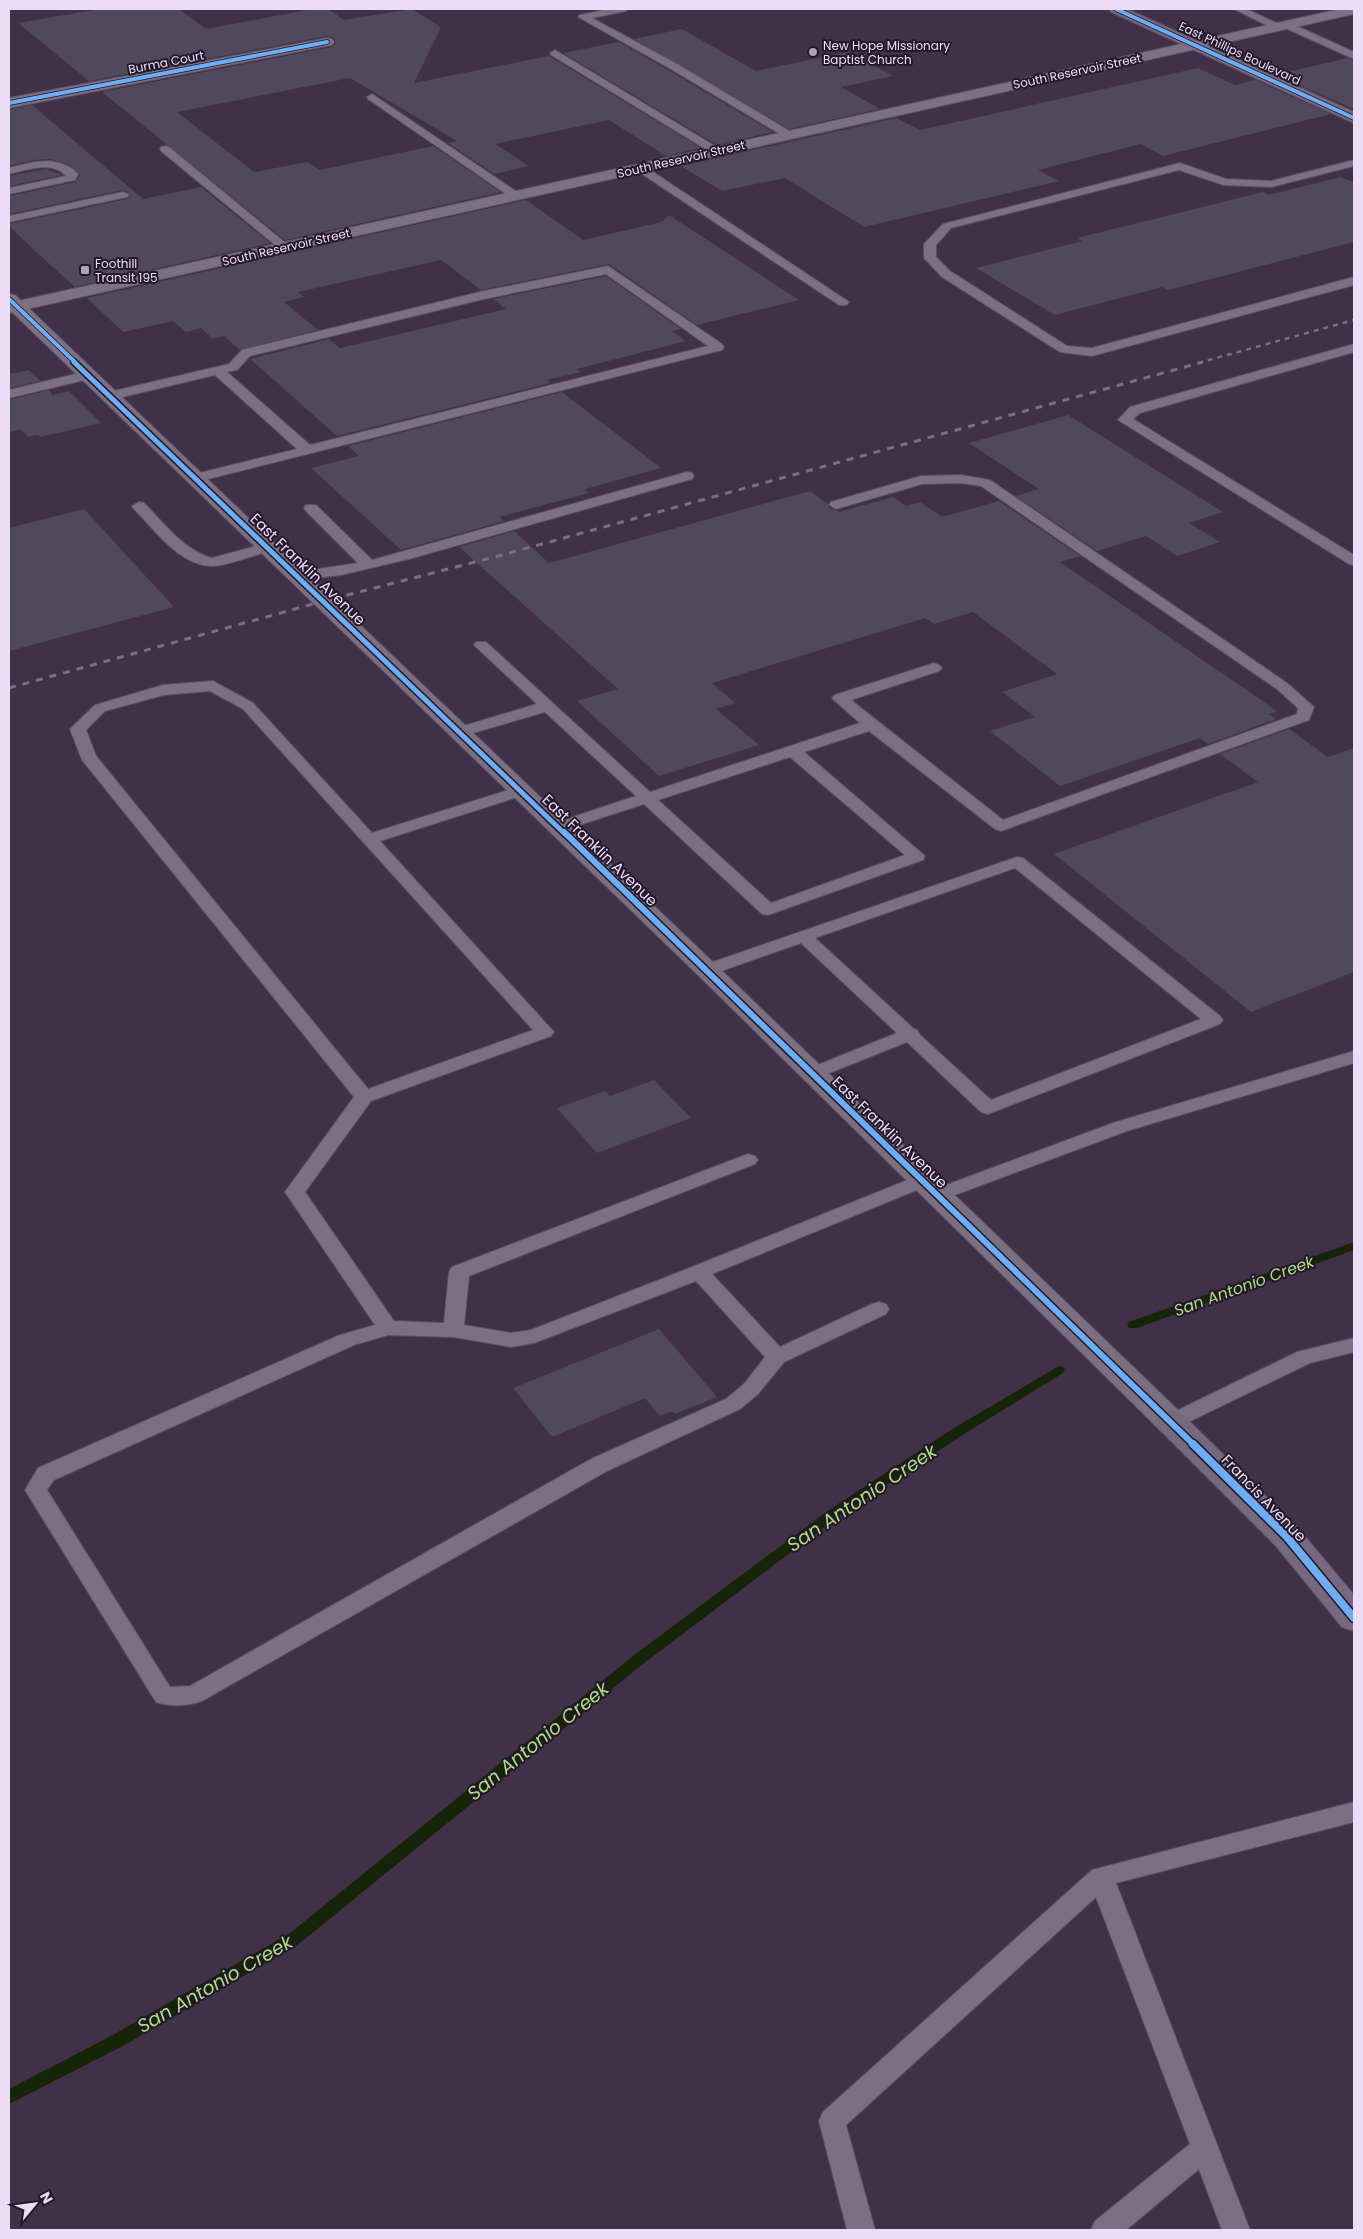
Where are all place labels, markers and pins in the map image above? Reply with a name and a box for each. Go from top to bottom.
place label: New Hope Missionary Baptist Church [823,37,950,68]
marker: New Hope Missionary Baptist Church [807,46,819,58]
place label: Foothill Transit 195 [95,255,158,286]
marker: Foothill Transit 195 [79,264,91,276]

